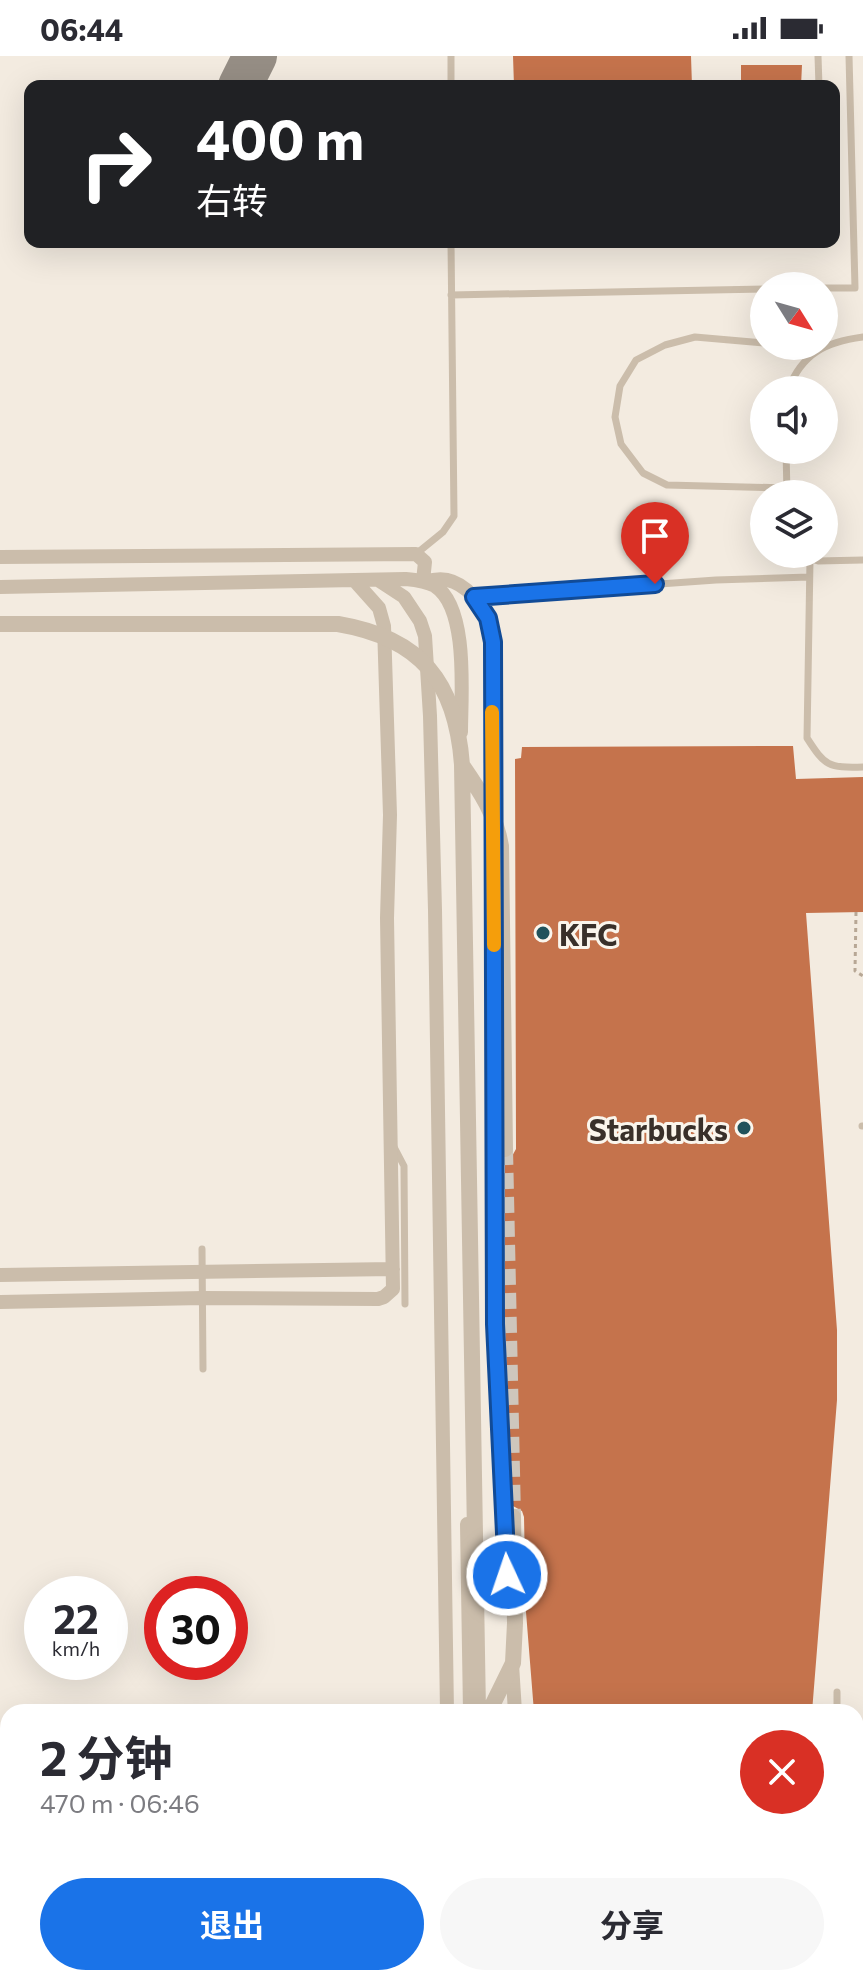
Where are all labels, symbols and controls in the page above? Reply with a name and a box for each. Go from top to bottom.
text: 06:44 [40,10,123,47]
text: 400 m [196,103,364,172]
icon: right [64,112,168,216]
text: 右转 [196,177,268,221]
north arrow [750,272,838,360]
map controls [750,272,838,568]
button: sound [750,376,838,464]
button: layers [750,480,838,568]
pin [621,502,689,584]
icon: arrive [633,514,677,558]
place label: KFC [559,915,618,952]
marker: KFC [534,924,552,942]
place label: Starbucks [589,1110,728,1147]
marker: Starbucks [735,1119,753,1137]
position arrow [465,1533,549,1617]
speed limit sign: 30 [144,1576,248,1680]
text: 22 [53,1593,99,1642]
text: km/h [52,1636,100,1660]
text: 2 分钟 [40,1727,172,1786]
button: close [740,1730,824,1814]
text: 470 m · 06:46 [40,1787,200,1818]
button: 退出 [40,1878,424,1970]
button: 分享 [440,1878,824,1970]

